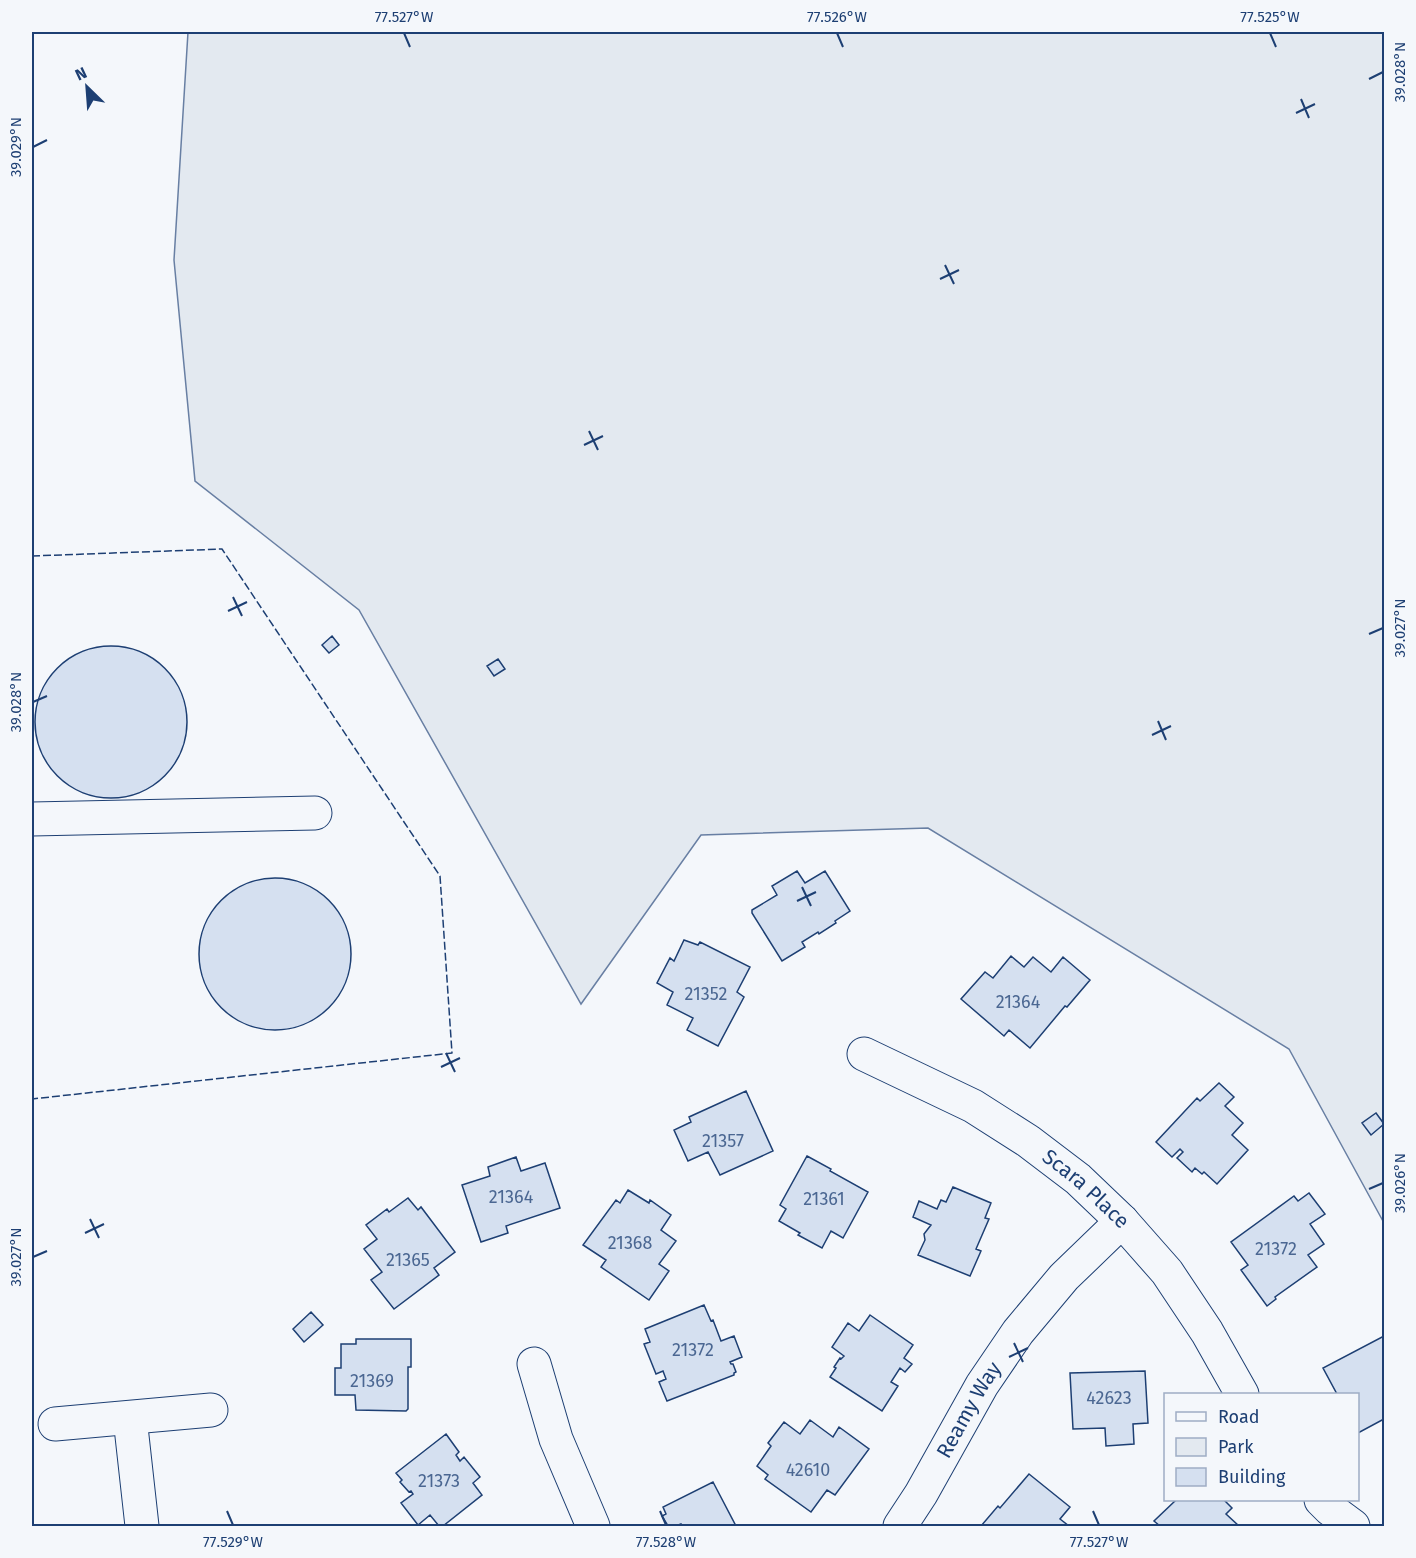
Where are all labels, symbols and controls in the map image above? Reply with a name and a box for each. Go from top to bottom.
text: 77.527°W [375,8,434,26]
text: 77.526°W [807,8,868,26]
text: 77.525°W [1240,8,1300,26]
text: 39.028°N [1391,42,1409,102]
north arrow [57,57,117,117]
text: N [72,63,90,85]
text: 39.029°N [7,117,25,177]
text: 39.027°N [1391,599,1409,657]
text: 39.028°N [7,672,25,732]
house number: 21352 [685,983,728,1005]
house number: 21364 [996,991,1041,1013]
house number: 21357 [702,1130,744,1152]
street label: Scara Place [1037,1143,1135,1234]
text: 39.026°N [1391,1153,1409,1213]
house number: 21364 [489,1186,534,1208]
house number: 21361 [803,1188,845,1210]
text: 39.027°N [7,1228,25,1286]
house number: 21368 [608,1232,652,1254]
house number: 21372 [1255,1238,1297,1260]
house number: 21365 [386,1249,430,1271]
house number: 21372 [672,1339,714,1361]
street label: Reamy Way [931,1356,1007,1463]
house number: 21369 [350,1370,394,1392]
house number: 42623 [1086,1387,1132,1409]
legend [1164,1393,1359,1501]
text: Road [1218,1406,1260,1428]
text: Park [1218,1436,1254,1458]
house number: 42610 [786,1459,830,1481]
text: Building [1218,1466,1286,1488]
house number: 21373 [418,1470,460,1492]
text: 77.529°W [203,1533,264,1551]
text: 77.528°W [636,1533,697,1551]
text: 77.527°W [1070,1533,1129,1551]

